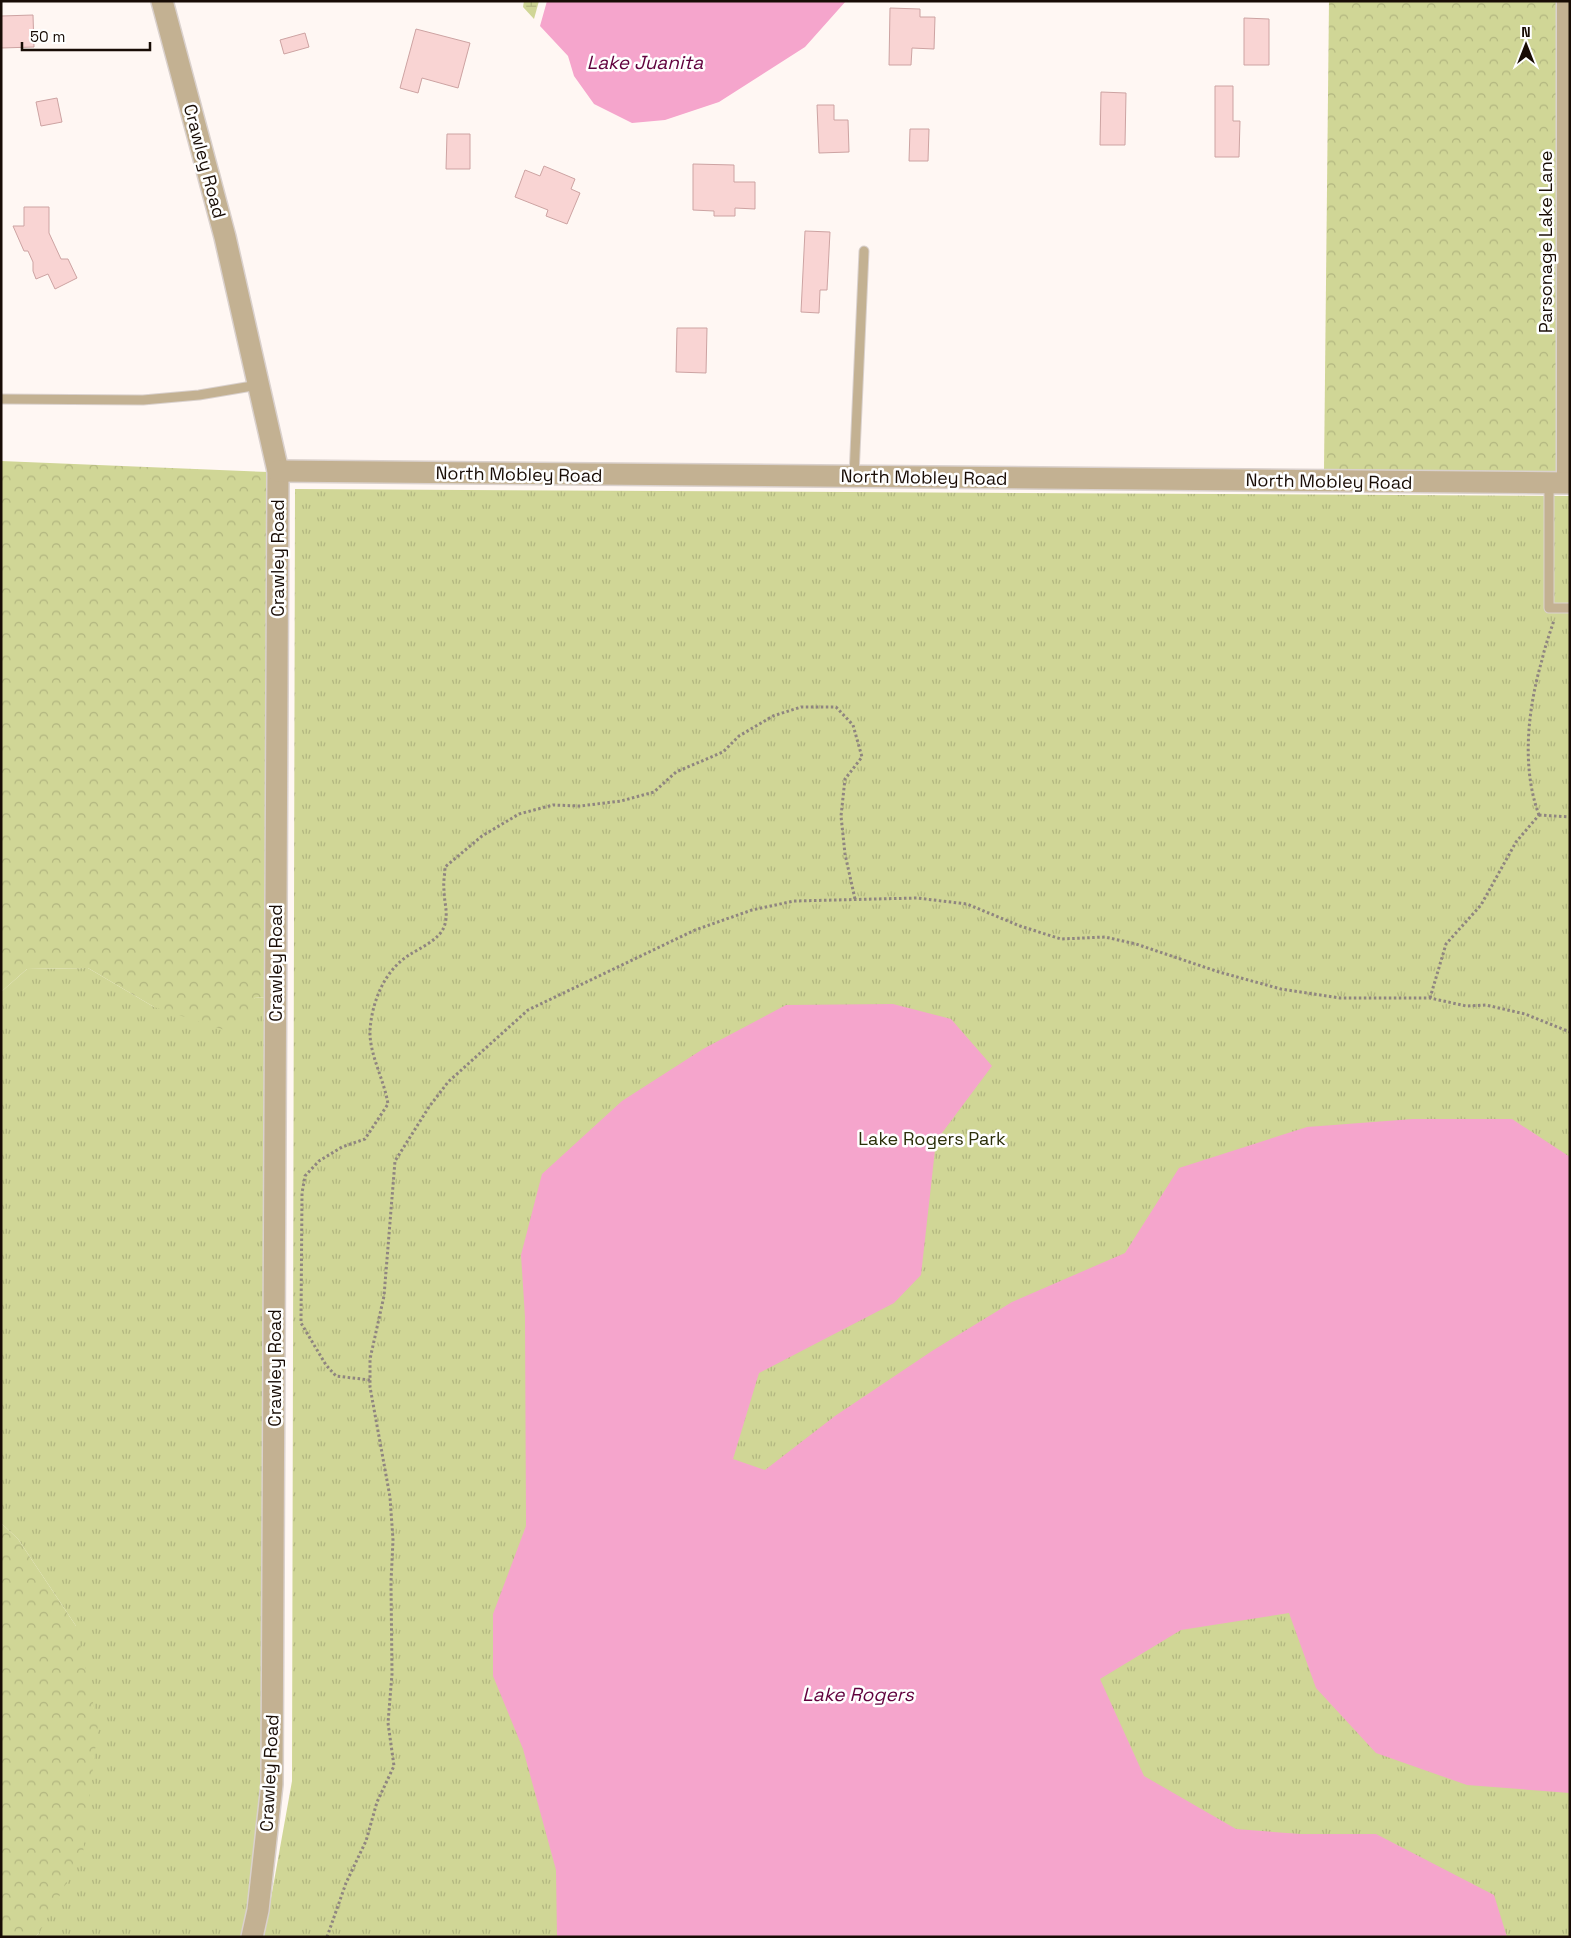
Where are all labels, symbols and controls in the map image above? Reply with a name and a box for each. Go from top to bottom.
scale bar [22,20,150,52]
north arrow [1501,20,1551,70]
text: N [1521,23,1531,41]
text: 50 m [30,27,65,46]
water label: Lake Juanita [587,50,703,75]
street label: Crawley Road [179,101,231,221]
street label: Parsonage Lake Lane [1534,151,1557,333]
street label: North Mobley Road [435,461,603,487]
street label: North Mobley Road [840,464,1008,490]
street label: North Mobley Road [1245,468,1413,494]
street label: Crawley Road [266,499,289,617]
street label: Crawley Road [264,904,287,1022]
park label: Lake Rogers Park [858,1127,1006,1150]
street label: Crawley Road [263,1309,286,1427]
water label: Lake Rogers [802,1682,915,1707]
street label: Crawley Road [254,1714,284,1832]

